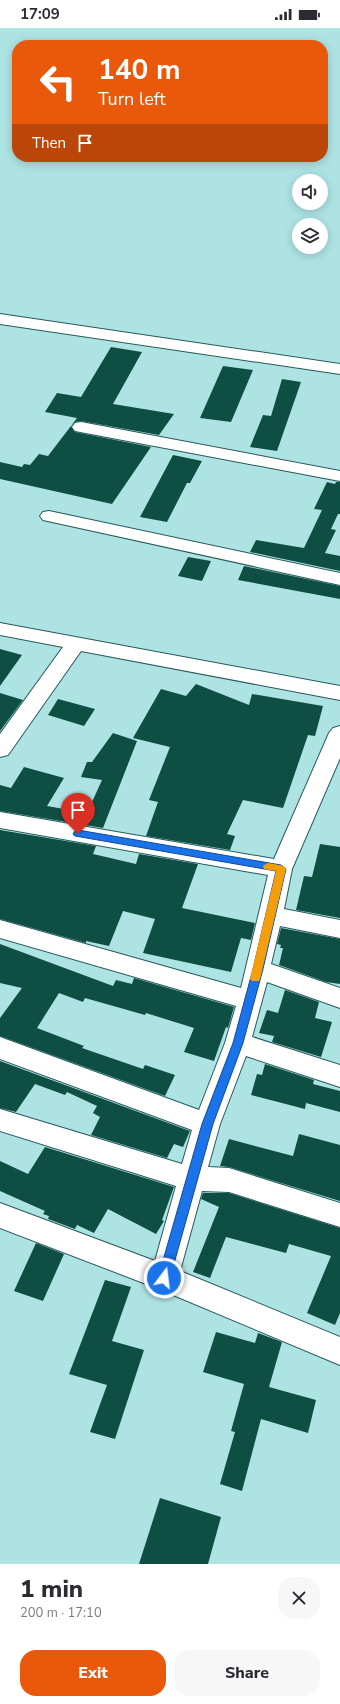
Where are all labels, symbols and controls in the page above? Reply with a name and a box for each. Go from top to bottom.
text: 17:09 [20,4,60,24]
text: 140 m [98,51,181,89]
icon: left [32,56,84,108]
text: Turn left [98,87,166,111]
icon: arrive [74,132,96,154]
text: Then [32,133,66,153]
map controls [292,174,328,254]
button: sound [292,174,328,210]
button: layers [292,218,328,254]
pin [61,793,95,834]
icon: arrive [67,799,89,821]
position arrow [143,1257,185,1299]
text: 1 min [20,1573,83,1605]
button: close [278,1577,320,1619]
text: 200 m · 17:10 [20,1604,102,1622]
button: Exit [20,1650,166,1696]
button: Share [174,1650,320,1696]

